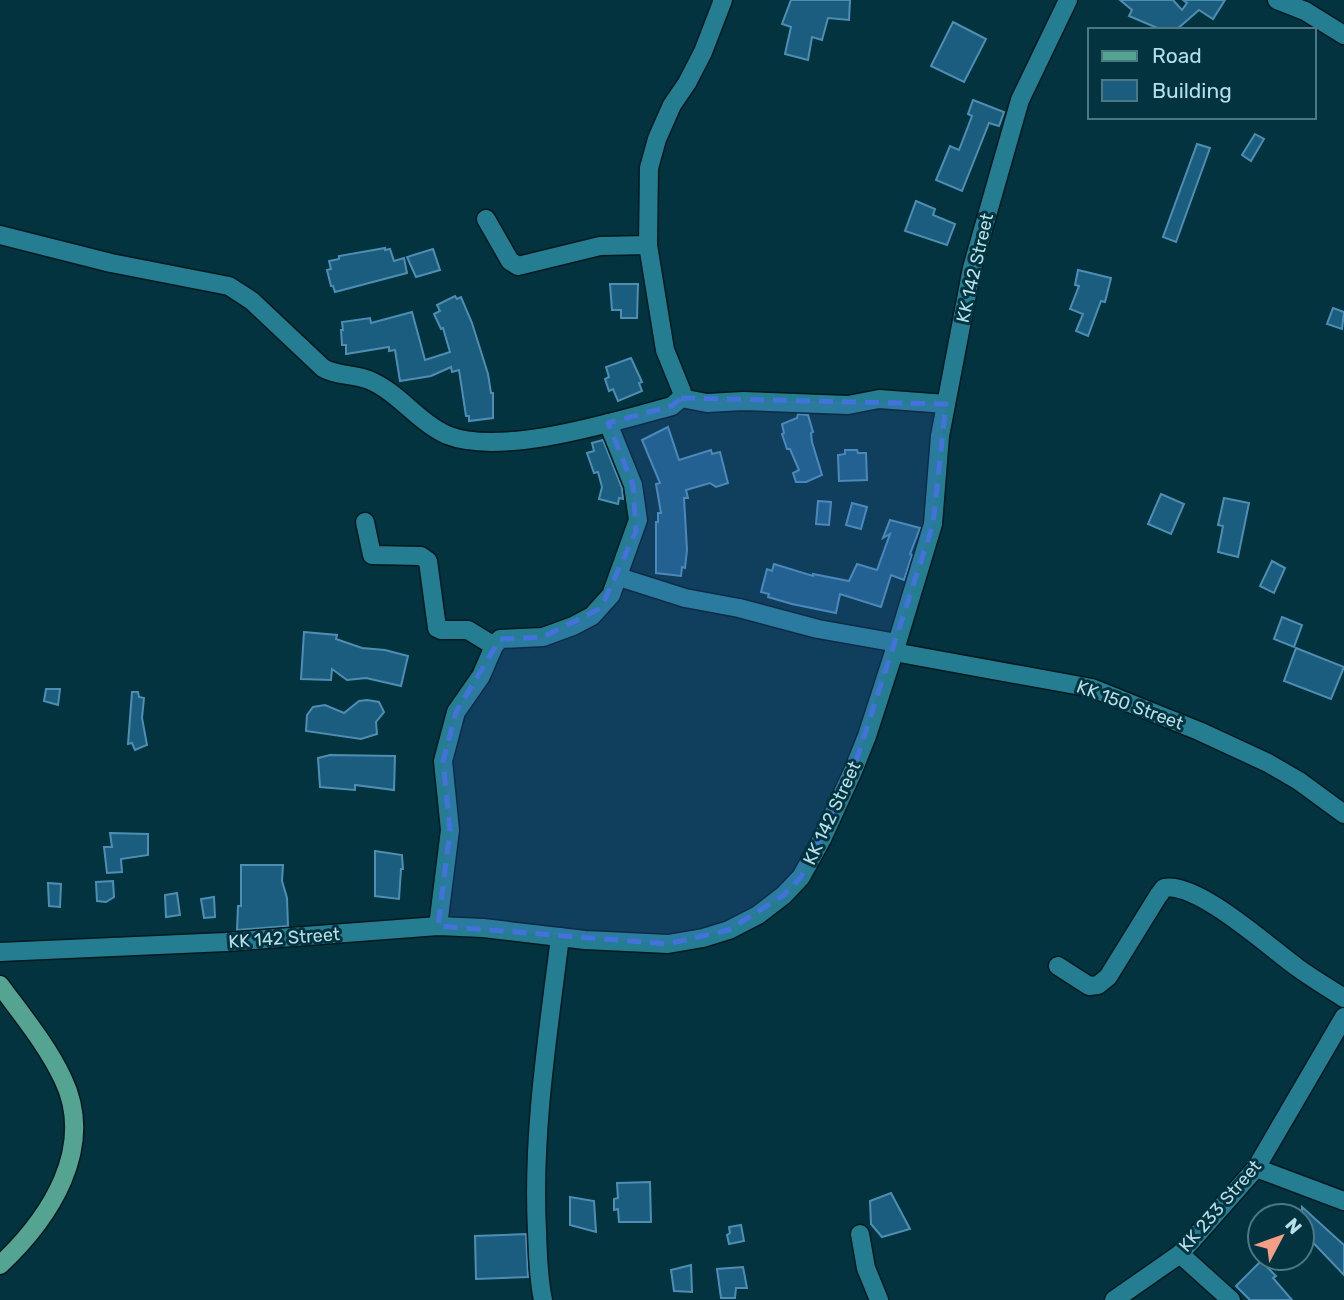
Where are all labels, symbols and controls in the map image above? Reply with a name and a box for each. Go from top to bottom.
legend [1088,28,1316,119]
text: Road [1152,43,1202,68]
text: Building [1152,78,1232,103]
street label: KK 142 Street [952,211,998,325]
street label: KK 150 Street [1074,675,1186,735]
street label: KK 142 Street [798,758,866,868]
street label: KK 142 Street [227,923,341,953]
street label: KK 233 Street [1174,1156,1266,1256]
north arrow [1246,1202,1316,1272]
text: N [1280,1213,1307,1239]

